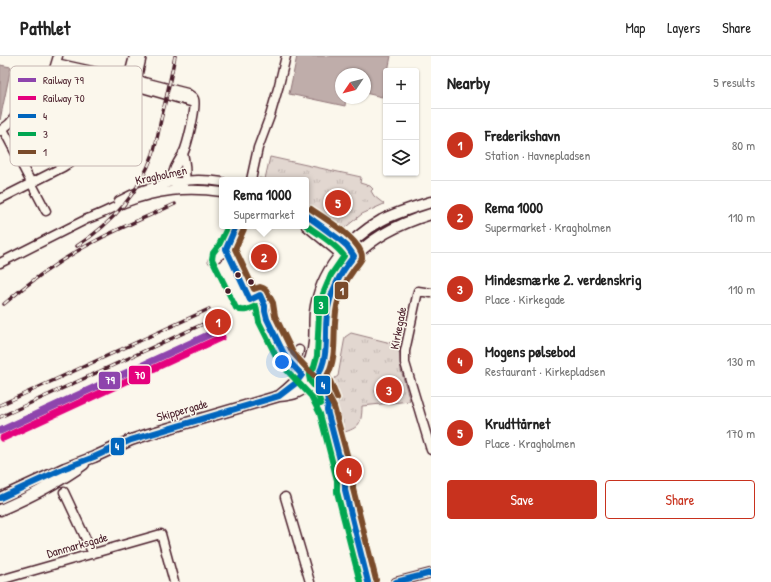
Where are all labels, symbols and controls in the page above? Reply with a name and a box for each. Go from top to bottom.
text: Pathlet [20,15,70,41]
text: Map [625,18,645,37]
text: Layers [667,18,700,37]
text: Share [722,18,751,37]
legend [10,66,142,166]
north arrow [335,68,371,104]
map controls [383,68,419,176]
button: + [383,68,419,104]
text: Nearby [447,71,490,94]
text: Railway 79 [43,73,84,87]
text: 5 results [713,73,755,91]
text: Railway 70 [43,91,85,105]
button: − [383,104,419,140]
text: 4 [43,109,47,123]
text: Frederikshavn [485,125,560,146]
text: 3 [43,127,48,141]
text: 1 [458,136,462,154]
text: 80 m [732,136,755,154]
button: layers [383,140,419,176]
text: 1 [43,145,47,159]
text: Station · Havnepladsen [485,146,590,164]
street label: Kragholmen [134,161,188,189]
popup [219,177,309,229]
text: Rema 1000 [234,184,291,205]
pin: 5 [325,188,351,218]
text: Rema 1000 [485,197,543,218]
text: Supermarket [234,205,294,223]
text: 2 [457,208,463,226]
text: 110 m [728,208,755,226]
text: Supermarket · Kragholmen [485,218,611,236]
pin: 2 [251,242,277,272]
text: Mindesmærke 2. verdenskrig [485,269,641,290]
unlabelled marker [233,270,243,280]
unlabelled marker [246,277,256,287]
text: 3 [457,280,463,298]
text: 110 m [728,280,755,298]
line badge: 1 [334,281,349,300]
text: 1 [340,284,344,298]
unlabelled marker [223,286,233,296]
text: Place · Kirkegade [485,290,565,308]
line badge: 3 [313,295,329,315]
text: 3 [319,298,324,312]
street label: Kirkegade [386,305,410,351]
pin: 1 [205,307,231,337]
text: Mogens pølsebod [485,341,575,362]
your location [272,352,292,372]
text: 4 [458,352,462,370]
text: 130 m [727,352,755,370]
text: Restaurant · Kirkepladsen [485,362,605,380]
line badge: 70 [128,365,151,385]
text: 70 [134,368,145,382]
line badge: 79 [98,371,121,390]
text: 79 [104,373,115,387]
line badge: 4 [315,375,331,395]
pin: 3 [376,375,402,405]
text: 4 [321,378,325,392]
street label: Skippergade [154,395,210,425]
text: Krudttårnet [485,413,550,434]
text: 5 [457,424,463,442]
text: 170 m [726,424,755,442]
text: Place · Kragholmen [485,434,575,452]
line badge: 4 [110,437,125,456]
text: 4 [115,439,119,453]
pin: 4 [336,456,362,486]
button: Save [447,480,597,519]
button: Share [605,480,755,519]
street label: Danmarksgade [45,528,110,562]

